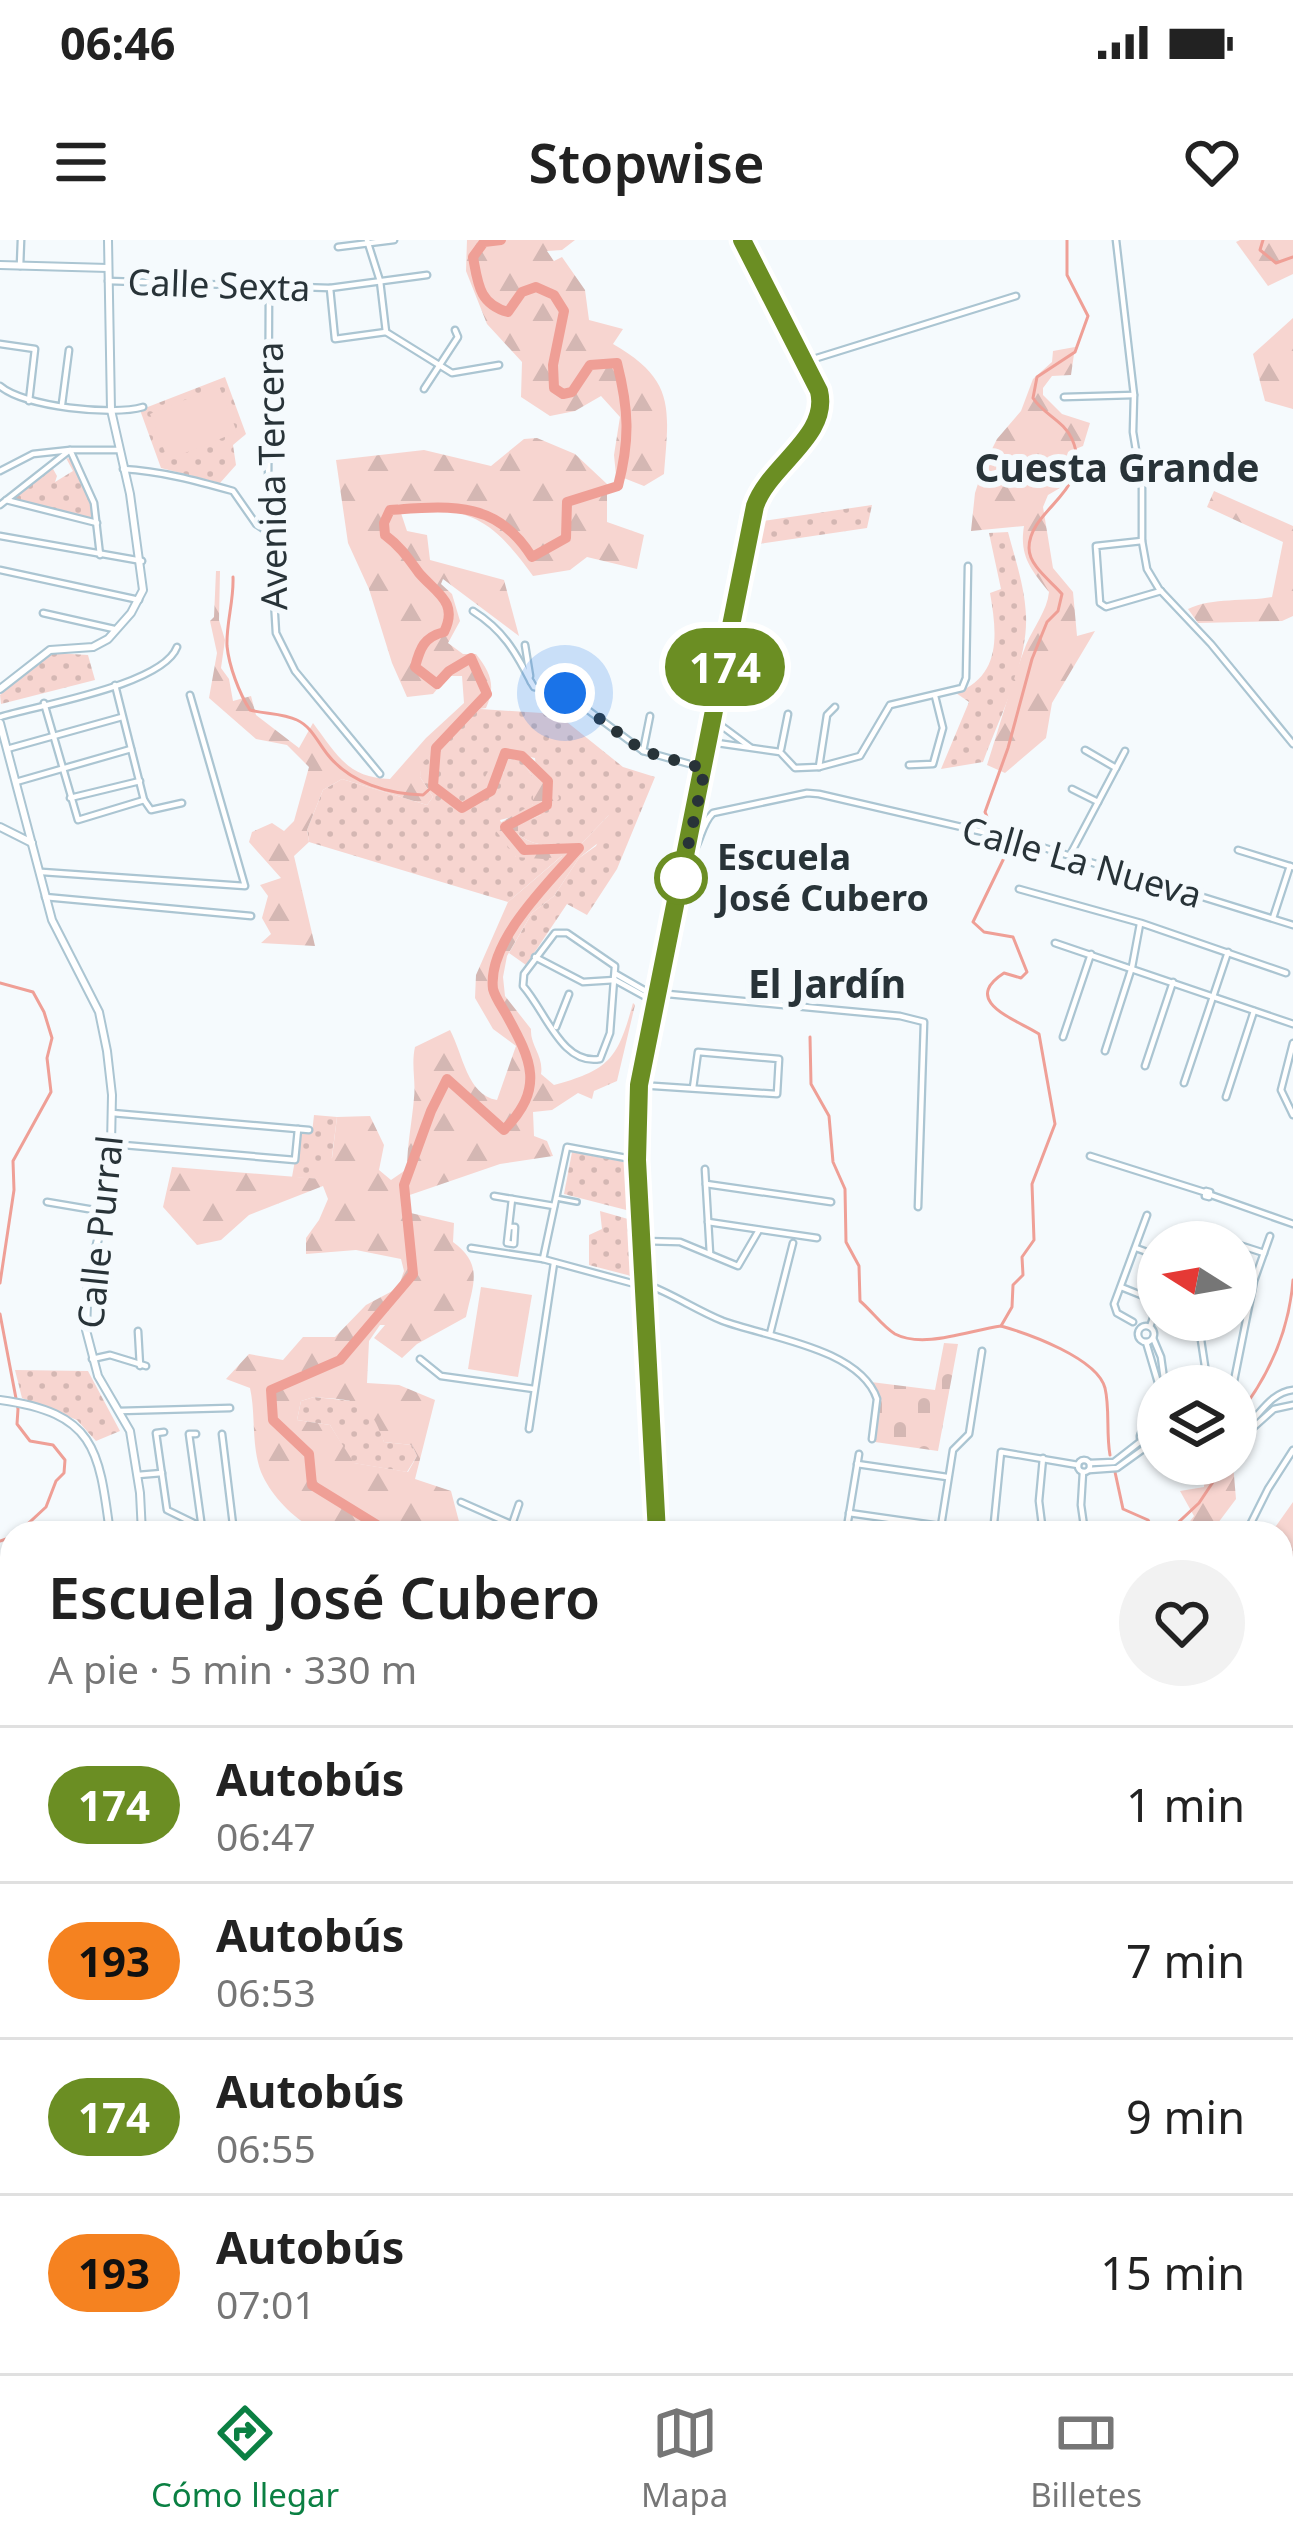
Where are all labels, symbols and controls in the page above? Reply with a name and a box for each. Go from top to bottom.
text: 06:46 [60,12,176,73]
text: Stopwise [529,125,764,199]
icon: menu [48,129,114,195]
icon: heart [1179,129,1245,195]
street label: Calle Sexta [127,257,311,312]
street label: Avenida Tercera [245,341,298,611]
district label: Cuesta Grande [974,440,1260,493]
line badge: 174 [656,628,794,706]
text: 174 [689,638,761,695]
your location [535,663,595,723]
street label: Calle La Nueva [957,804,1208,919]
place label: Escuela José Cubero [714,832,929,922]
marker: Escuela José Cubero [656,853,706,903]
district label: El Jardín [748,956,906,1009]
street label: Calle Purral [65,1133,134,1331]
north arrow [1137,1221,1257,1341]
map controls [1137,1221,1257,1485]
button: layers [1137,1365,1257,1485]
text: Escuela José Cubero [48,1558,600,1636]
button: heart [1119,1560,1245,1686]
text: A pie · 5 min · 330 m [48,1642,417,1695]
text: Autobús [216,1748,404,1809]
text: 1 min [1126,1774,1245,1835]
text: 174 [78,1776,150,1833]
text: 06:47 [216,1809,316,1862]
text: Autobús [216,1904,404,1965]
text: 7 min [1126,1930,1245,1991]
text: 193 [78,1932,150,1989]
text: 06:53 [216,1965,316,2018]
text: Autobús [216,2060,404,2121]
text: 9 min [1126,2086,1245,2147]
text: 174 [78,2088,150,2145]
text: 06:55 [216,2121,316,2174]
text: Autobús [216,2216,404,2277]
text: 15 min [1100,2242,1245,2303]
text: 193 [78,2244,150,2301]
text: 07:01 [216,2277,316,2330]
tab: Cómo llegar [151,2400,339,2517]
tab: Mapa [641,2400,728,2517]
tab: Billetes [1030,2400,1142,2517]

